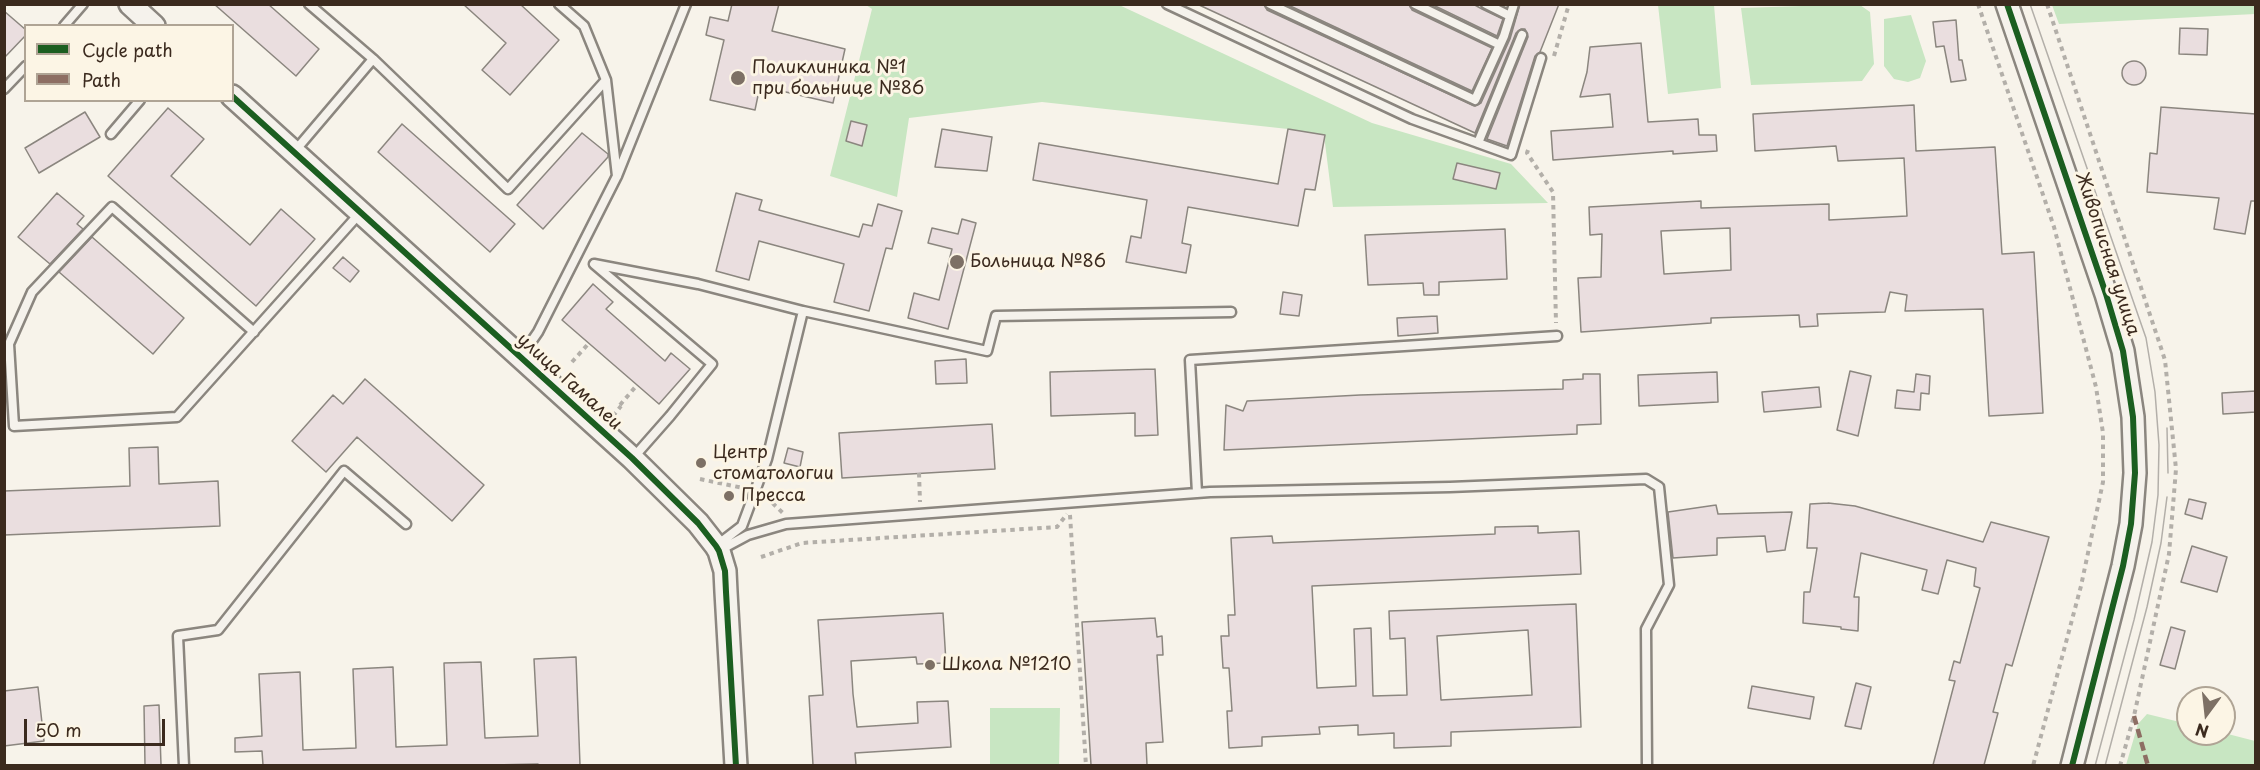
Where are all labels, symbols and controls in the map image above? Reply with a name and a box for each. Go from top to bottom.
legend [24,24,234,102]
text: Cycle path [82,36,173,63]
place label: Поликлиника №1 при больнице №86 [752,57,924,100]
text: Path [82,66,121,93]
marker: Поликлиника №1 при больнице №86 [729,69,747,87]
street label: Живописная улица [2070,169,2144,339]
place label: Больница №86 [970,251,1106,273]
marker: Больница №86 [948,253,966,271]
street label: улица Гамалеи [512,329,626,435]
place label: Центр стоматологии [713,442,834,484]
marker: Центр стоматологии [694,456,708,470]
place label: Пресса [741,485,805,507]
marker: Пресса [722,489,736,503]
place label: Школа №1210 [942,654,1071,676]
marker: Школа №1210 [923,658,937,672]
north arrow [2176,686,2236,746]
scale bar [27,707,168,745]
text: 50 m [35,716,82,743]
text: N [2193,718,2211,745]

